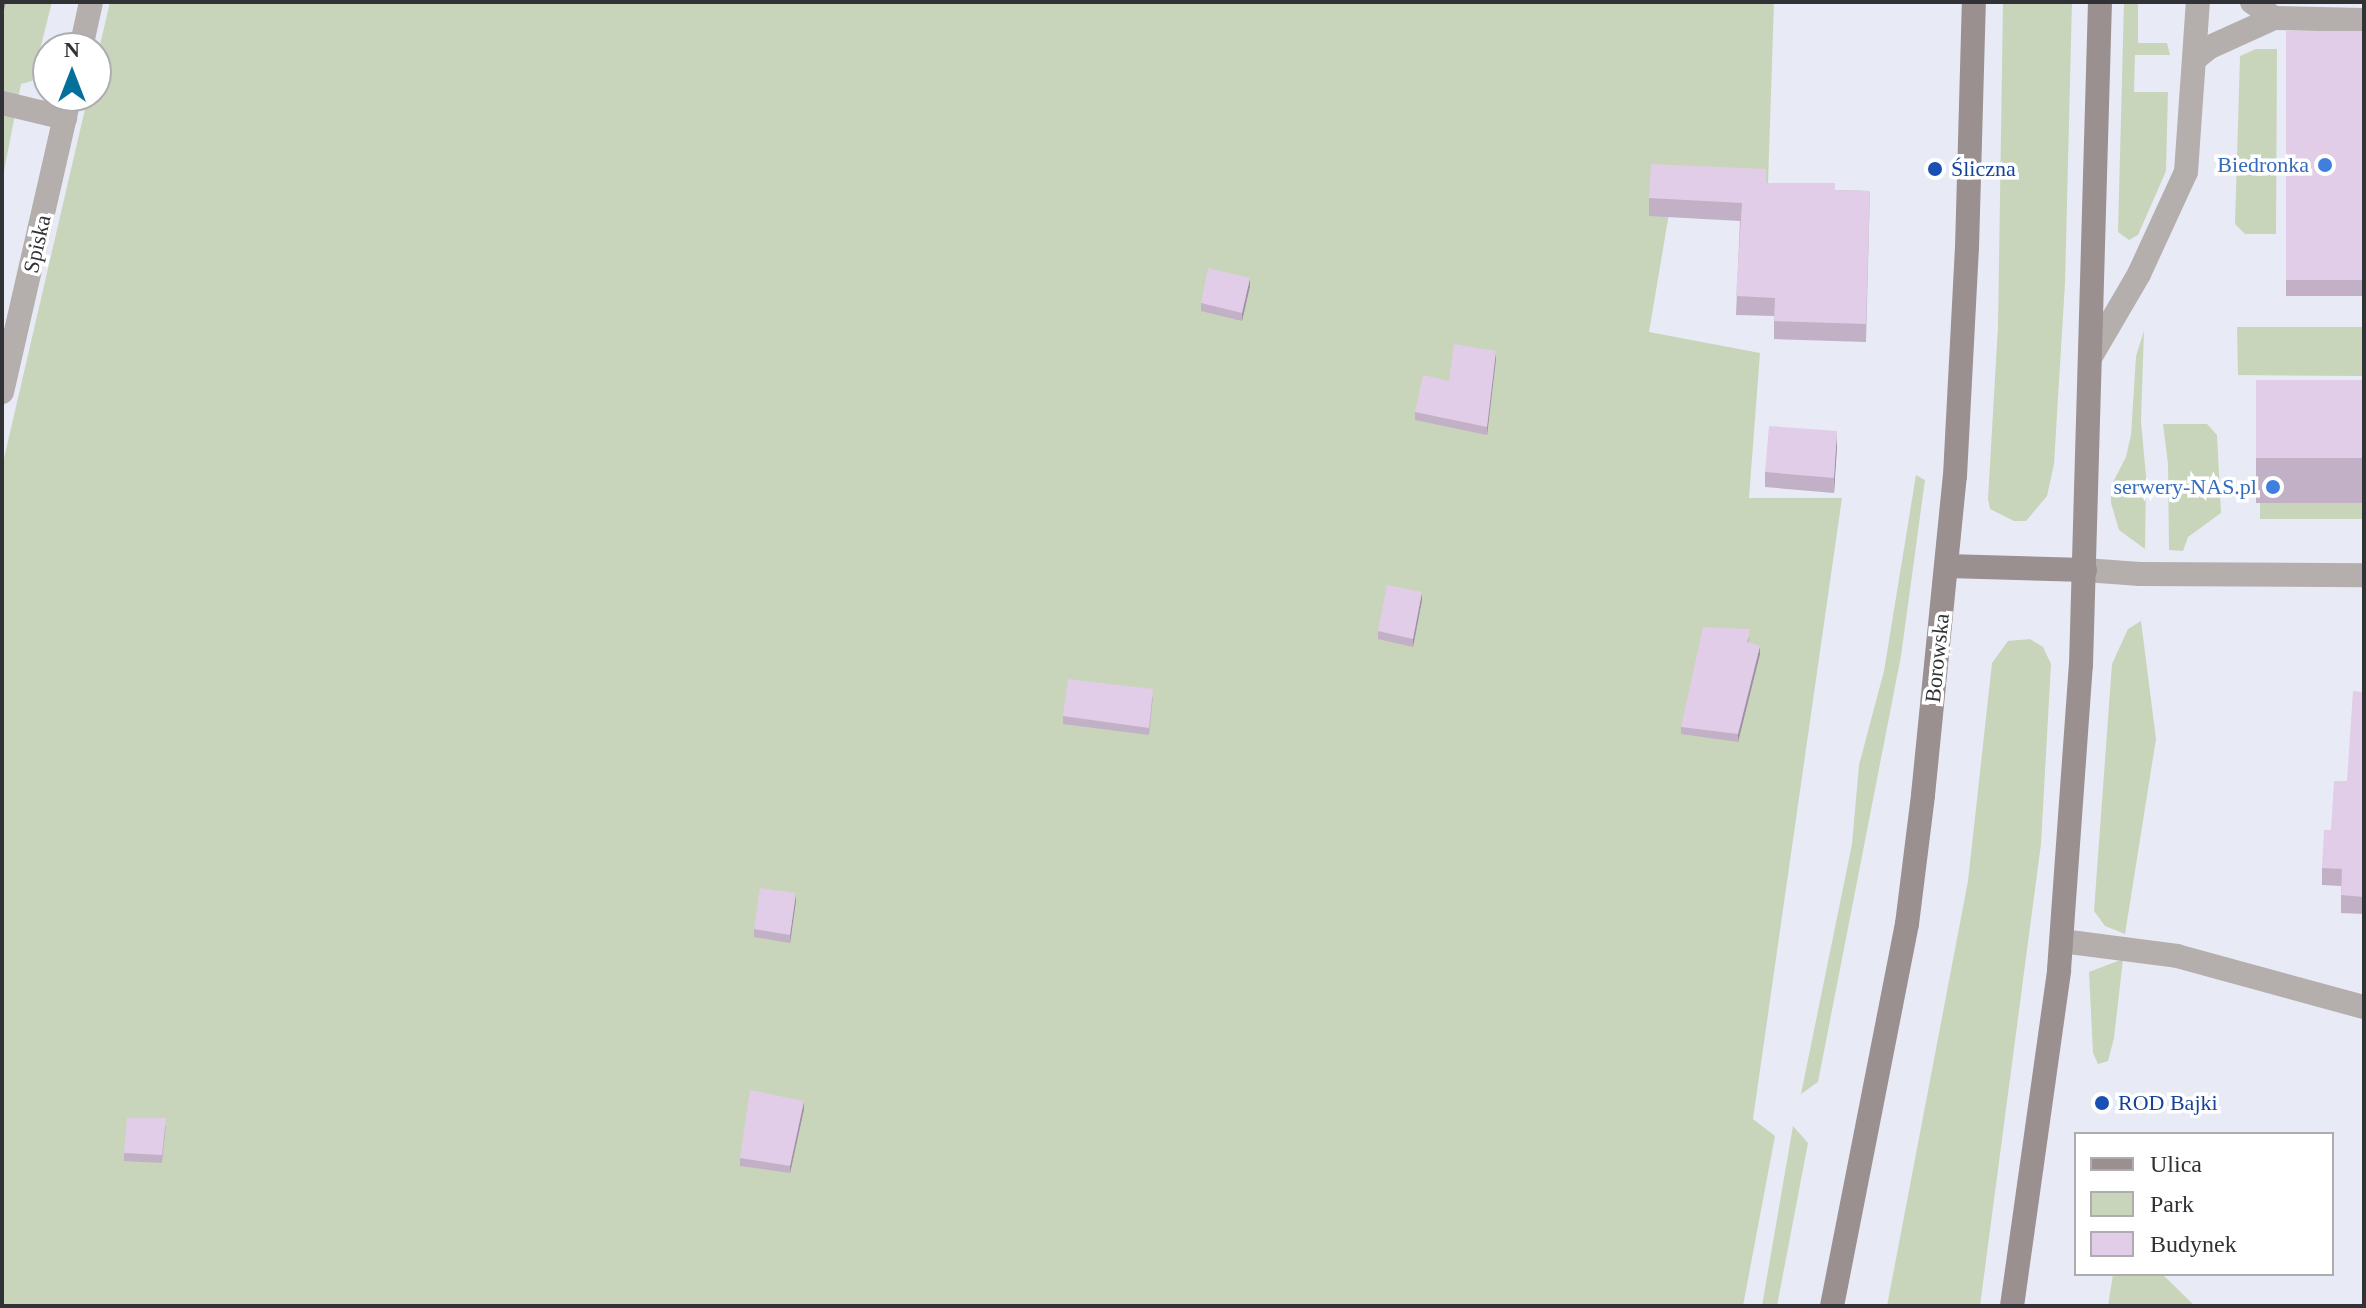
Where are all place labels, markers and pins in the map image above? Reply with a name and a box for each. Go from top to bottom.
place label: Biedronka [2217,152,2309,178]
place label: Śliczna [1951,156,2016,182]
marker: Biedronka [2316,156,2334,174]
marker: Śliczna [1926,160,1944,178]
place label: serwery-NAS.pl [2113,474,2257,500]
marker: serwery-NAS.pl [2264,478,2282,496]
place label: ROD Bajki [2118,1090,2218,1116]
marker: ROD Bajki [2093,1094,2111,1112]

